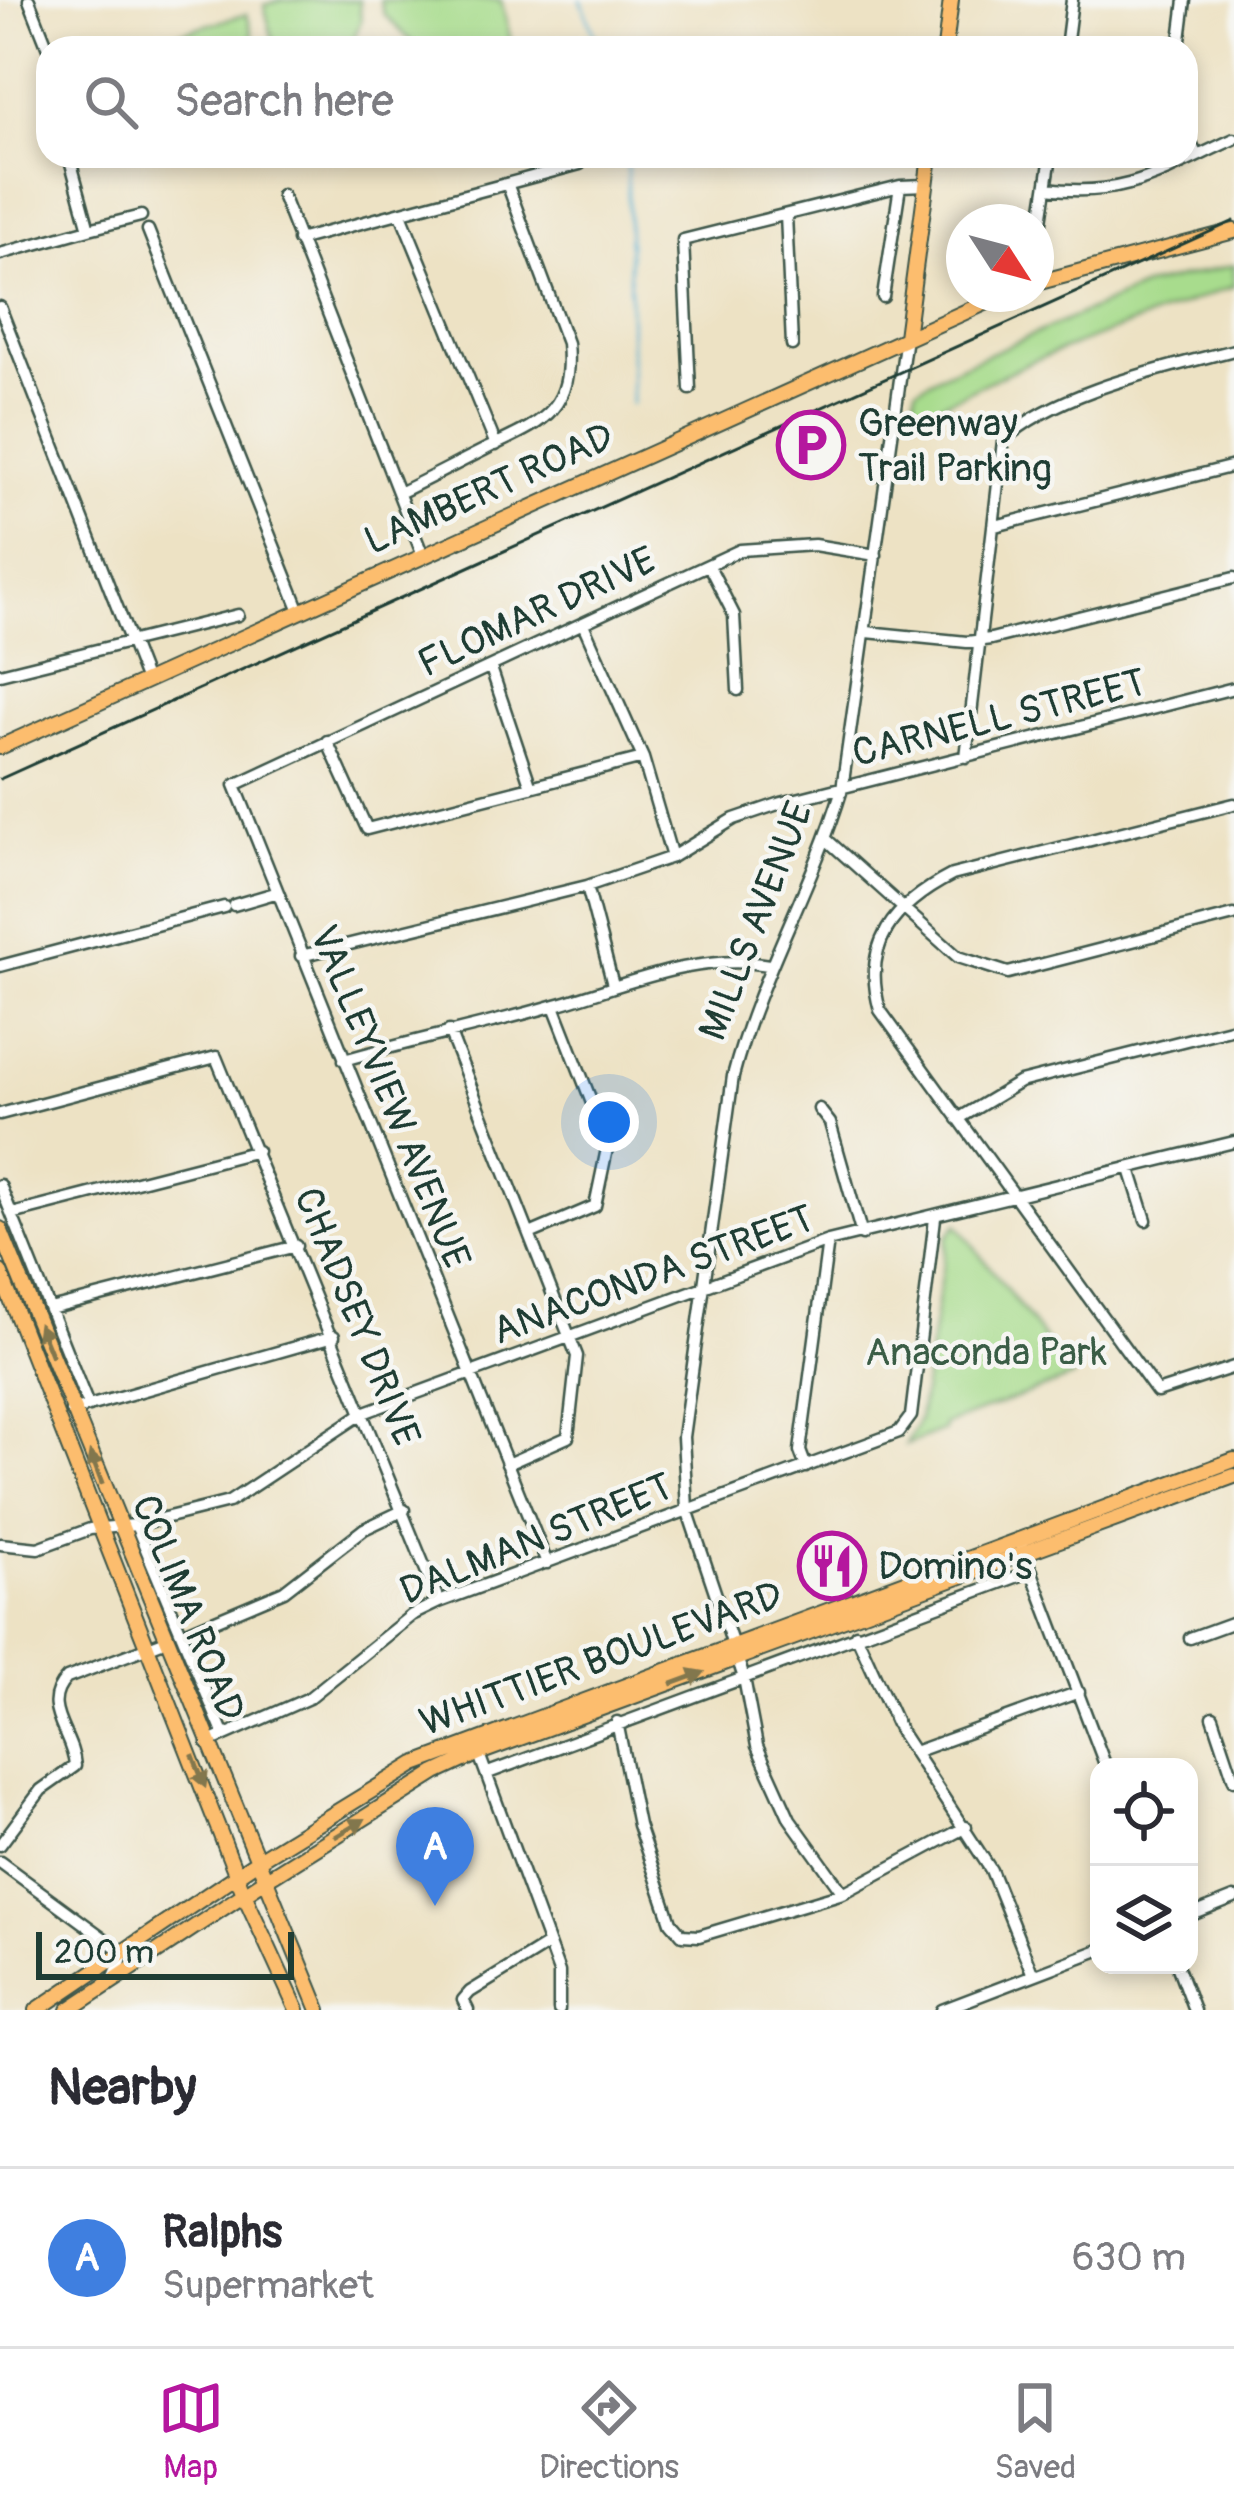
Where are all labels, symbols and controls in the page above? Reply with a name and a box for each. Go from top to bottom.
search box [36,36,1198,168]
icon: search [78,69,144,135]
text: Search here [174,74,394,130]
north arrow [946,204,1054,312]
place label: Greenway Trail Parking [858,399,1052,493]
parking icon: Greenway Trail Parking [776,410,846,480]
street label: LAMBERT ROAD [357,412,621,566]
street label: FLOMAR DRIVE [410,536,664,688]
street label: CARNELL STREET [847,658,1151,778]
street label: MILLS AVENUE [688,795,824,1047]
street label: VALLEYVIEW AVENUE [299,918,481,1276]
your location [579,1092,639,1152]
street label: CHADSEY DRIVE [283,1181,431,1453]
street label: ANACONDA STREET [486,1194,820,1356]
one-way arrow [34,1321,53,1357]
park label: Anaconda Park [865,1328,1107,1377]
one-way arrow [85,1450,104,1486]
street label: DALMAN STREET [393,1462,679,1616]
street label: COLIMA ROAD [120,1488,256,1728]
restaurant icon: Domino's [797,1531,867,1601]
place label: Domino's [878,1542,1032,1591]
street label: WHITTIER BOULEVARD [413,1571,789,1747]
one-way arrow [670,1668,706,1686]
one-way arrow [190,1754,209,1790]
map controls [1090,1758,1198,1974]
button: locate [1090,1758,1198,1866]
pin: A [396,1807,474,1906]
one-way arrow [333,1818,367,1839]
button: layers [1090,1866,1198,1974]
scale bar [36,1926,294,1979]
text: 200 m [54,1932,154,1973]
text: Nearby [48,2056,196,2120]
text: Ralphs [162,2205,282,2261]
text: A [74,2233,100,2282]
text: 630 m [1072,2233,1186,2282]
text: Supermarket [162,2261,374,2310]
tab: Map [158,2375,224,2488]
tab: Directions [539,2375,679,2488]
tab: Saved [994,2375,1076,2488]

